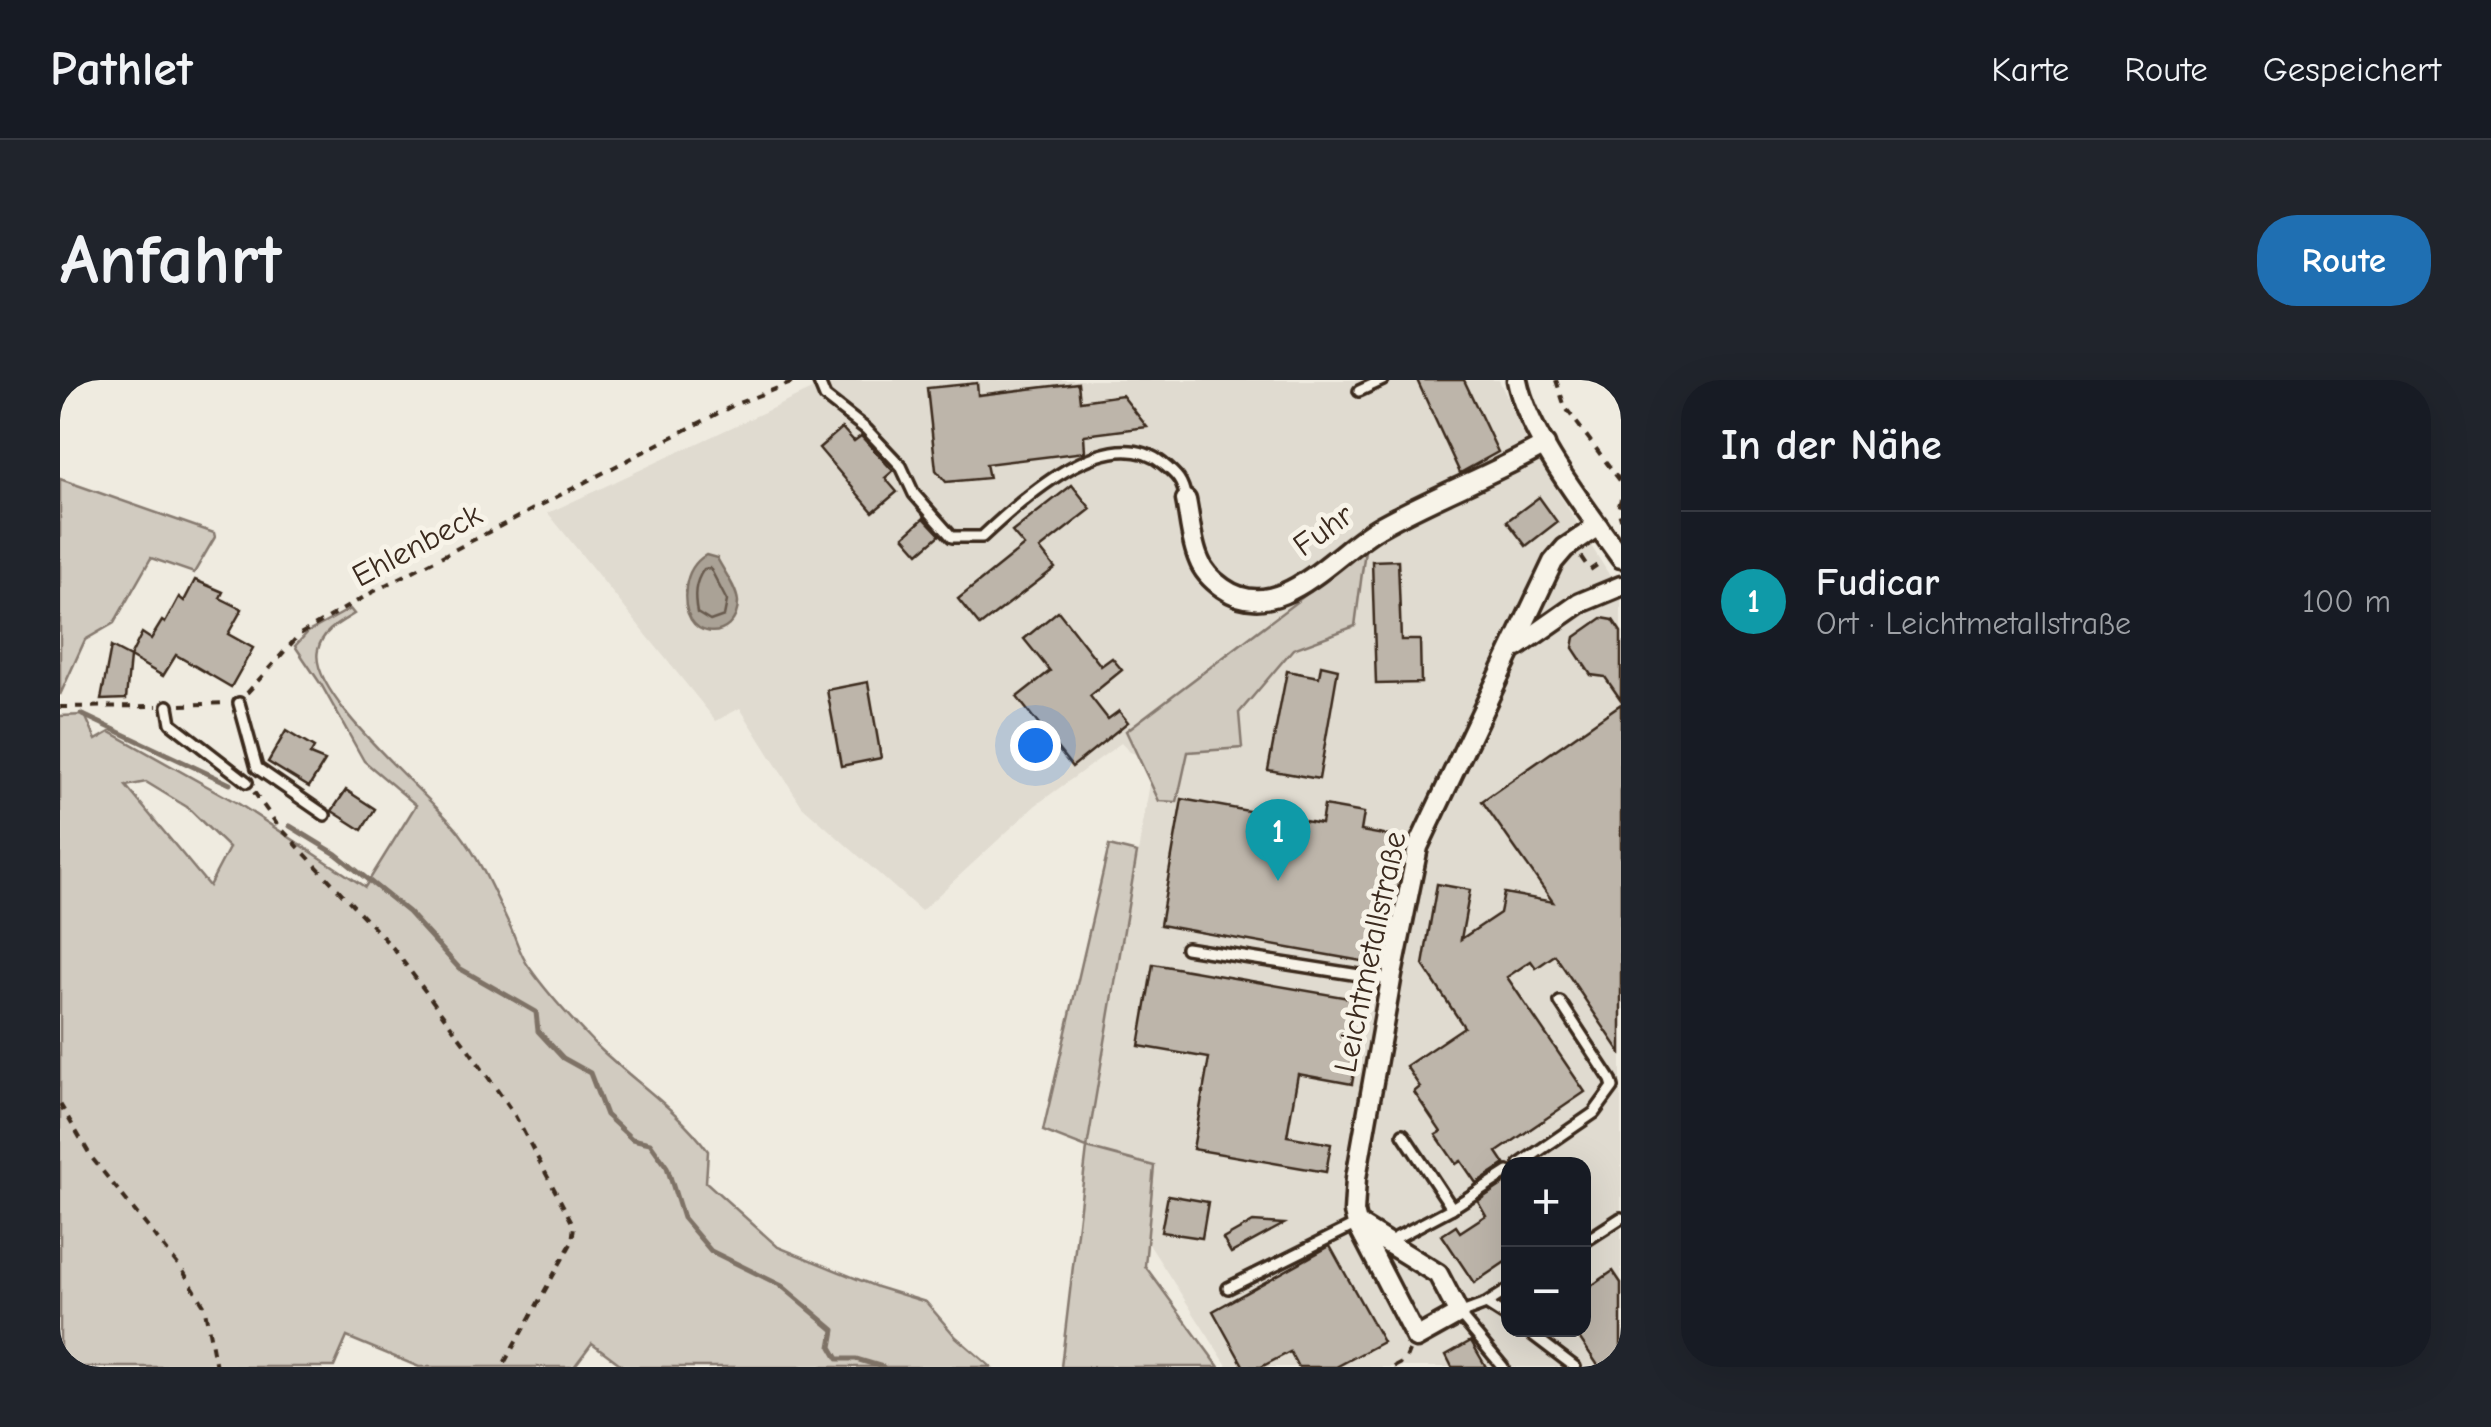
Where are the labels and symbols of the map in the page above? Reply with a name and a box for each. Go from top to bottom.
street label: Ehlenbeck [346,495,488,594]
street label: Fuhr [1286,496,1360,564]
your location [1010,720,1061,771]
pin: 1 [1246,798,1310,881]
street label: Leichtmetallstraße [1326,828,1414,1076]

